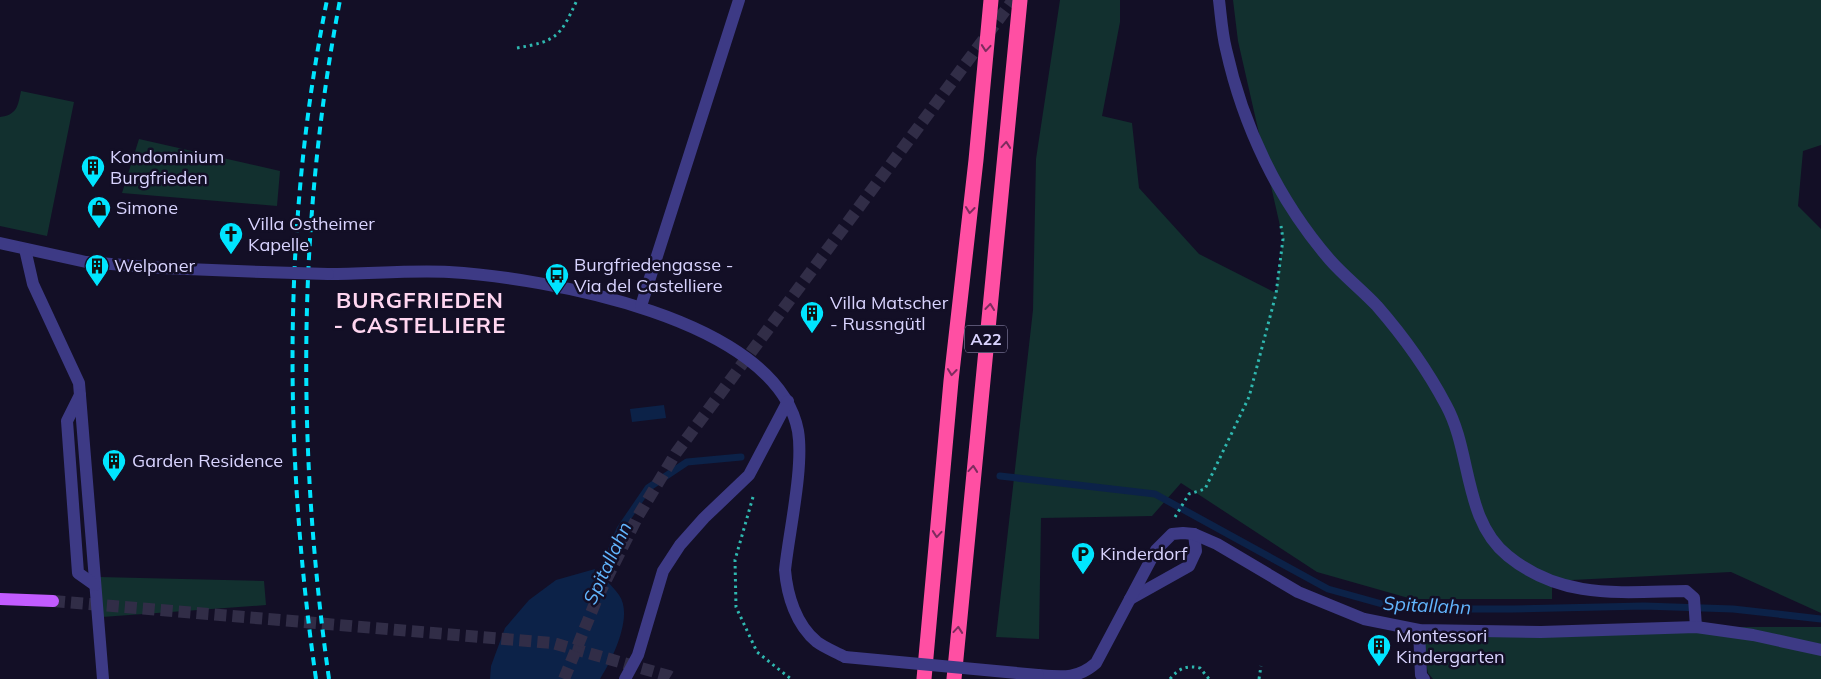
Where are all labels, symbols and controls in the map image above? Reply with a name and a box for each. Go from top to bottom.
one-way arrow [981,45,992,53]
one-way arrow [1000,141,1011,149]
place label: Kondominium Burgfrieden [110,145,224,189]
building icon: Kondominium Burgfrieden [80,154,106,188]
shop icon: Simone [86,195,112,229]
place label: Simone [116,196,178,219]
one-way arrow [965,207,976,215]
place label: Villa Ostheimer Kapelle [248,212,375,256]
church icon: Villa Ostheimer Kapelle [218,221,244,255]
building icon: Welponer [84,253,110,287]
place label: Burgfriedengasse - Via del Castelliere [574,253,733,297]
place label: Welponer [114,254,195,277]
bus stop icon: Burgfriedengasse - Via del Castelliere [544,262,570,296]
district label: BURGFRIEDEN - CASTELLIERE [334,286,506,339]
place label: Villa Matscher - Russngütl [830,291,949,335]
building icon: Villa Matscher - Russngütl [799,300,825,334]
one-way arrow [984,303,995,311]
road number: A22 [965,326,1007,352]
one-way arrow [947,368,958,376]
building icon: Garden Residence [101,448,127,482]
place label: Garden Residence [132,449,283,472]
one-way arrow [968,464,979,472]
water label: Spitallahn [577,518,637,608]
one-way arrow [932,530,943,538]
parking icon: Kinderdorf [1070,541,1096,575]
place label: Kinderdorf [1100,542,1188,565]
water label: Spitallahn [1382,591,1472,619]
place label: Montessori Kindergarten [1396,624,1504,668]
one-way arrow [952,626,963,634]
building icon: Montessori Kindergarten [1366,633,1392,667]

